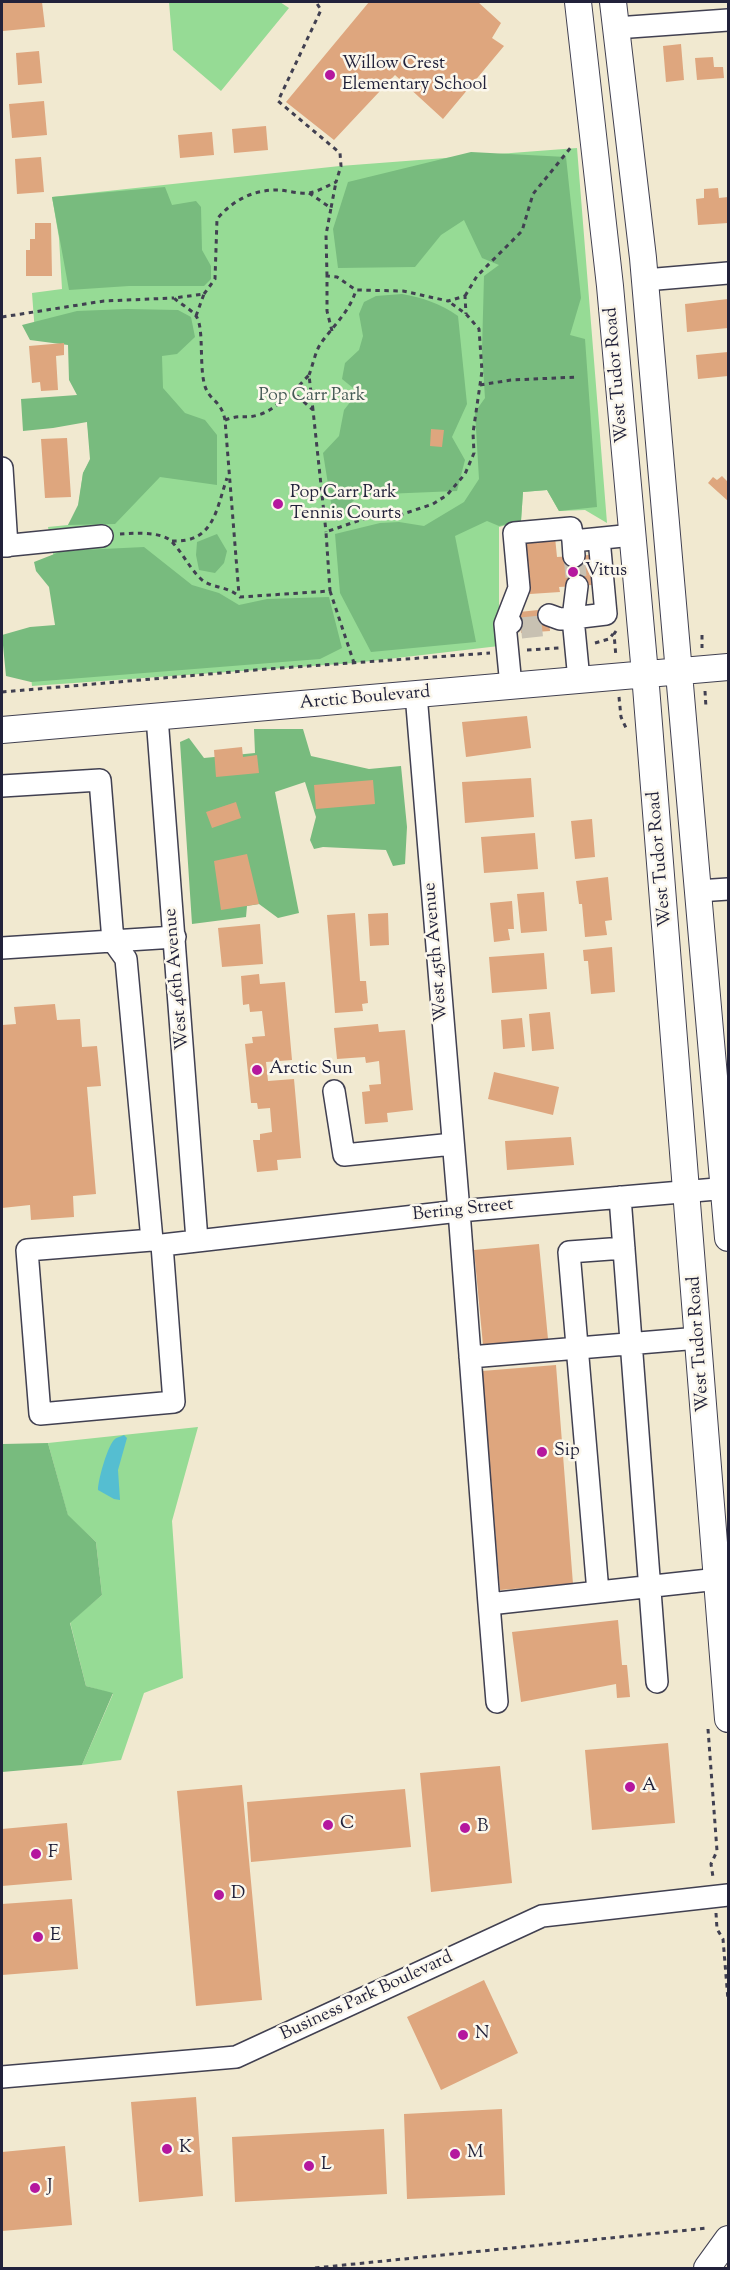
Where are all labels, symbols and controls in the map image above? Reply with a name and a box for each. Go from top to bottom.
place label: Willow Crest Elementary School [342,54,487,97]
marker: Willow Crest Elementary School [323,68,337,82]
street label: West Tudor Road [601,306,635,444]
park label: Pop Carr Park [259,386,365,408]
place label: Pop Carr Park Tennis Courts [290,483,401,526]
marker: Pop Carr Park Tennis Courts [271,497,285,511]
place label: Vitus [585,561,627,583]
marker: Vitus [566,565,580,579]
street label: Arctic Boulevard [299,683,431,715]
street label: West Tudor Road [644,790,678,928]
street label: West 45th Avenue [420,882,454,1022]
street label: West 46th Avenue [161,907,195,1051]
place label: Arctic Sun [269,1059,353,1081]
marker: Arctic Sun [250,1063,264,1077]
street label: Bering Street [412,1195,514,1227]
street label: West Tudor Road [684,1275,716,1413]
place label: Sip [554,1441,580,1463]
marker: Sip [535,1445,549,1459]
place label: A [642,1776,657,1798]
marker: A [623,1780,637,1794]
place label: C [340,1814,355,1836]
place label: B [477,1817,488,1839]
marker: C [321,1818,335,1832]
marker: B [458,1821,472,1835]
place label: F [48,1843,58,1865]
marker: F [29,1847,43,1861]
place label: D [231,1884,245,1906]
marker: D [212,1888,226,1902]
place label: E [50,1926,61,1948]
marker: E [31,1930,45,1944]
street label: Business Park Boulevard [277,1948,457,2046]
place label: N [475,2024,489,2046]
marker: N [456,2028,470,2042]
place label: K [179,2138,192,2160]
marker: K [160,2142,174,2156]
place label: M [467,2143,484,2165]
marker: M [448,2147,462,2161]
place label: L [321,2155,332,2177]
marker: L [302,2159,316,2173]
place label: J [47,2177,52,2199]
marker: J [28,2181,42,2195]

